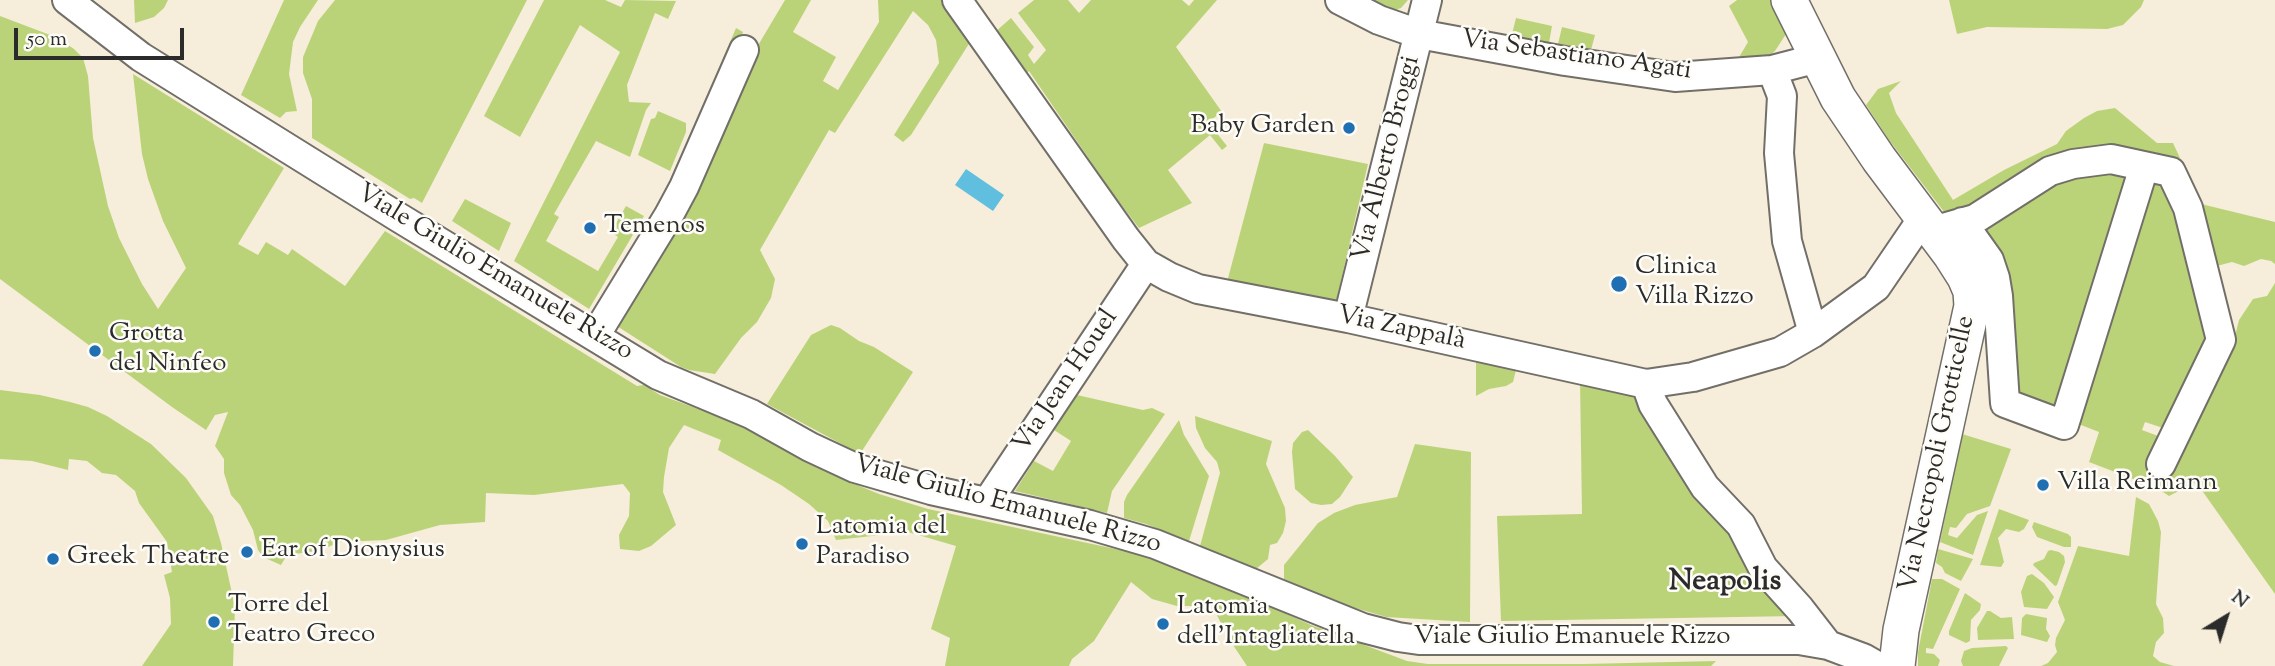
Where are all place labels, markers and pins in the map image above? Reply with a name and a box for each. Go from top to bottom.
place label: Baby Garden [1190,112,1335,144]
marker: Baby Garden [1341,120,1357,136]
place label: Temenos [604,212,705,244]
marker: Temenos [582,220,598,236]
place label: Clinica Villa Rizzo [1635,253,1754,314]
marker: Clinica Villa Rizzo [1609,274,1629,294]
place label: Grotta del Ninfeo [109,320,226,382]
marker: Grotta del Ninfeo [87,343,103,359]
place label: Villa Reimann [2057,469,2217,501]
marker: Villa Reimann [2035,477,2051,493]
place label: Latomia del Paradiso [816,513,947,574]
place label: Ear of Dionysius [261,536,445,568]
marker: Latomia del Paradiso [794,536,810,552]
place label: Greek Theatre [67,543,230,575]
marker: Ear of Dionysius [239,544,255,560]
marker: Greek Theatre [45,551,61,567]
place label: Torre del Teatro Greco [228,591,375,652]
place label: Latomia dell'Intagliatella [1177,593,1355,654]
marker: Torre del Teatro Greco [206,614,222,630]
marker: Latomia dell'Intagliatella [1155,616,1171,632]

